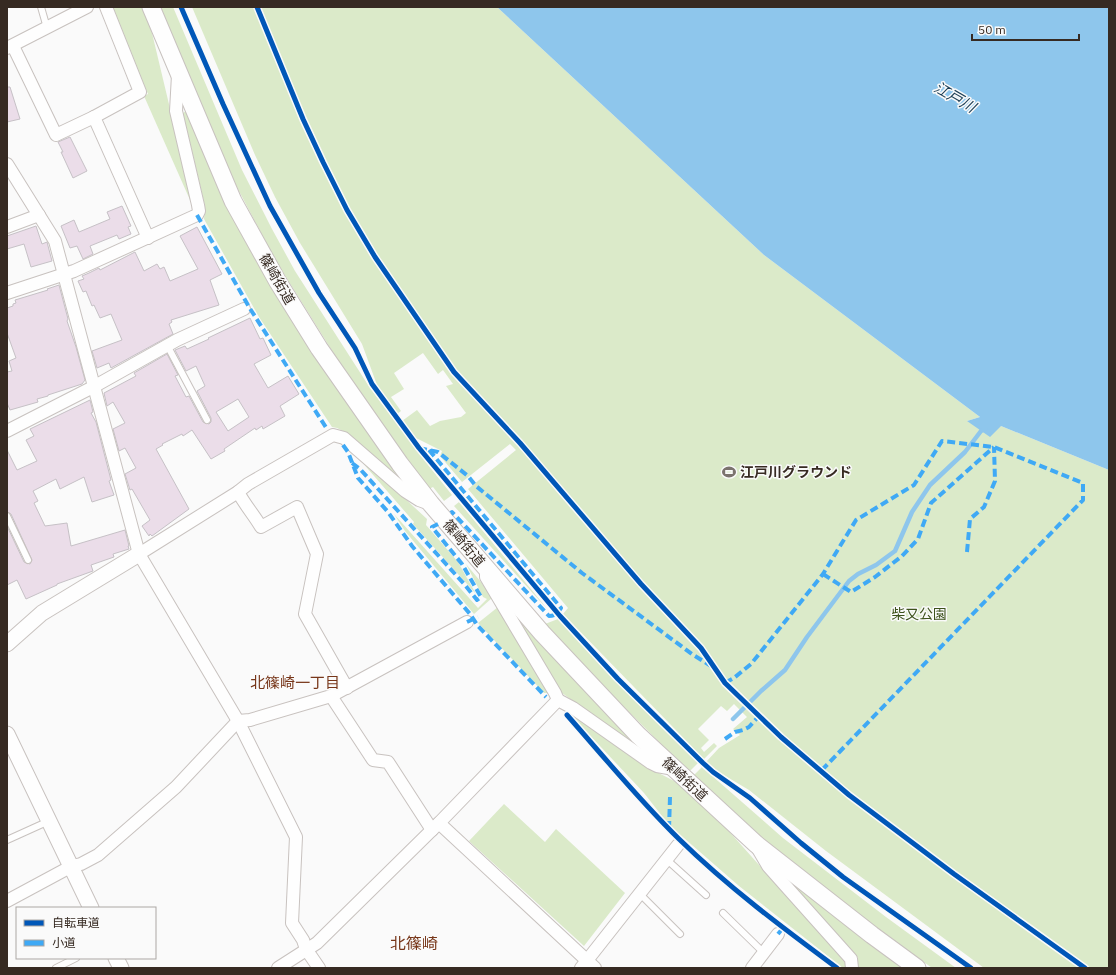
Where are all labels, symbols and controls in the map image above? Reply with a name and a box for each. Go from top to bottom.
scale bar [972,16,1079,42]
text: 50 m [978,22,1006,37]
water label: 江戸川 [931,78,981,117]
street label: 篠崎街道 [255,250,299,308]
place label: 江戸川グラウンド [740,463,852,481]
sports icon: 江戸川グラウンド [721,464,737,480]
street label: 篠崎街道 [439,516,489,570]
park label: 柴又公園 [891,605,947,623]
district label: 北篠崎一丁目 [250,673,340,692]
street label: 篠崎街道 [658,753,712,805]
legend [16,907,156,959]
text: 自転車道 [52,915,100,930]
district label: 北篠崎 [390,933,438,953]
text: 小道 [52,935,76,950]

